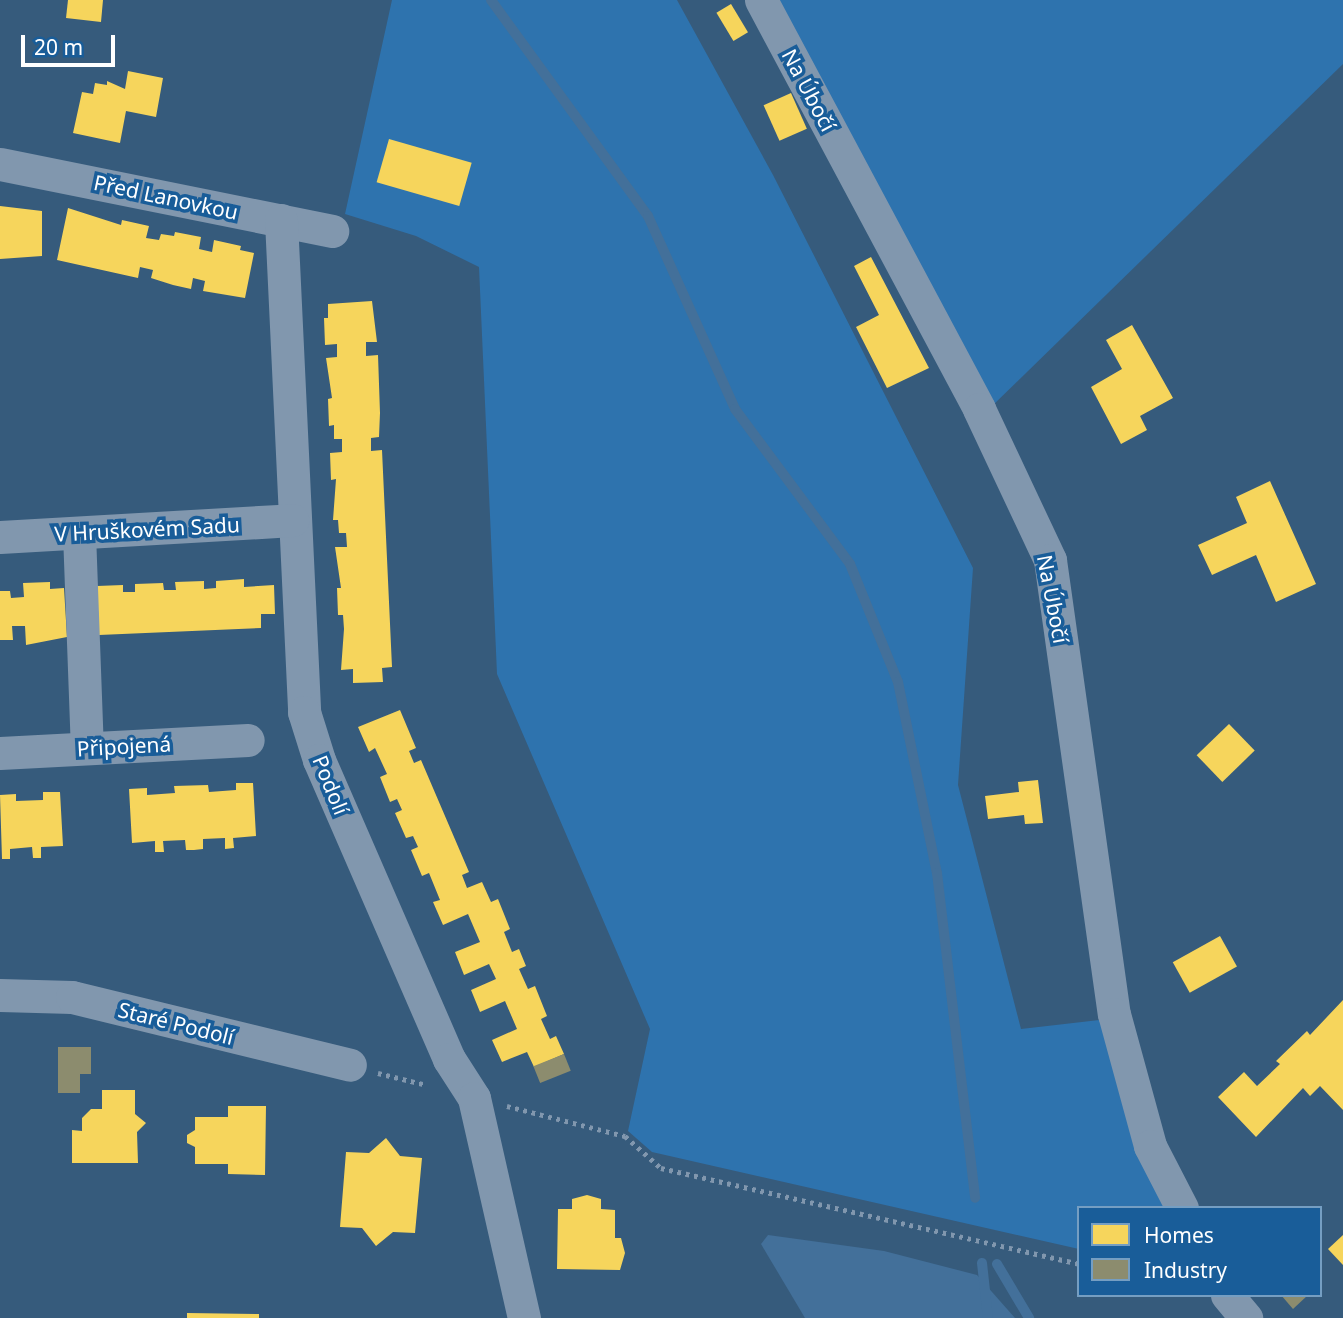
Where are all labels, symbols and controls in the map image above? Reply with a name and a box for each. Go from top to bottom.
scale bar [24,21,119,65]
text: 20 m [34,33,83,61]
street label: Na Úbočí [777,44,841,136]
street label: Před Lanovkou [92,169,240,225]
street label: V Hruškovém Sadu [54,512,240,546]
street label: Na Úbočí [1032,553,1074,645]
street label: Připojená [76,731,172,761]
street label: Podolí [308,752,354,818]
street label: Staré Podolí [116,996,236,1050]
legend [1077,1206,1322,1297]
text: Homes [1144,1221,1214,1249]
text: Industry [1144,1256,1227,1284]

